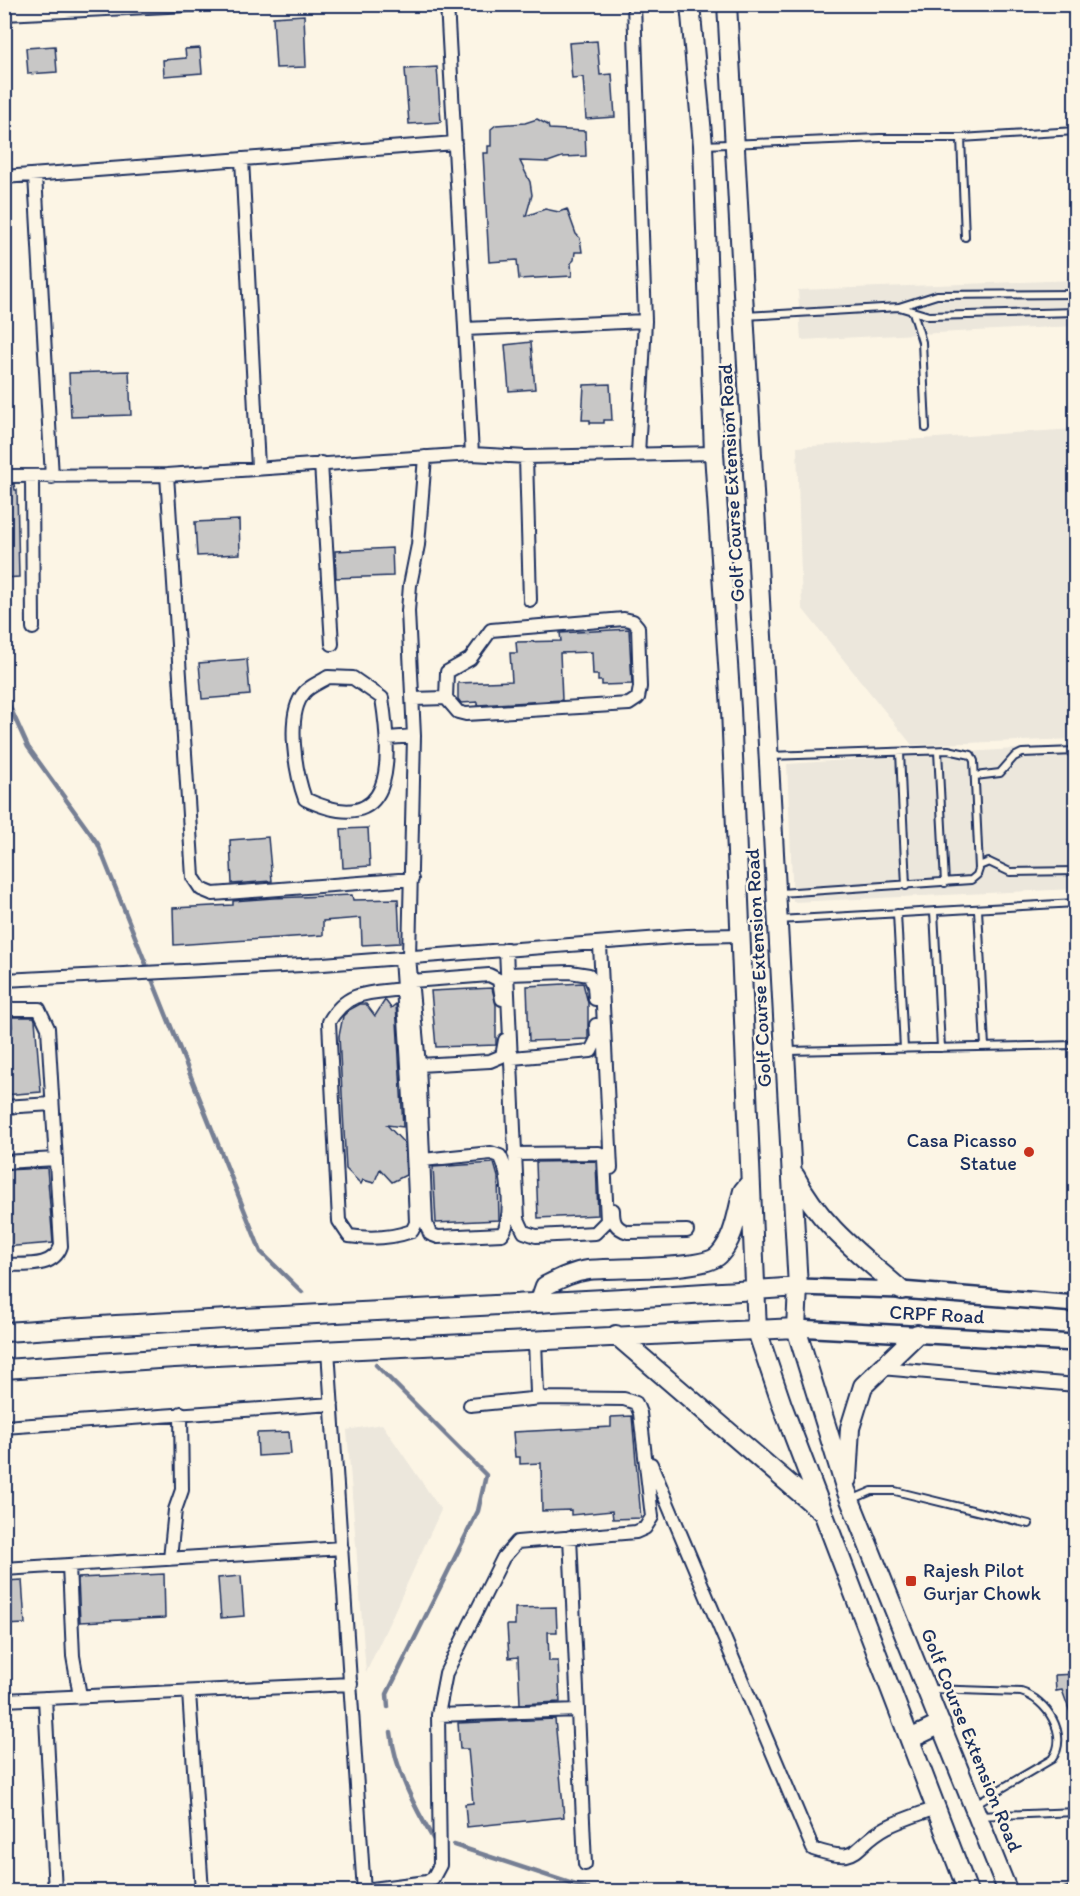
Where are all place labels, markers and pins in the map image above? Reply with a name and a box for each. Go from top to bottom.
place label: Casa Picasso Statue [906,1128,1017,1175]
marker: Casa Picasso Statue [1022,1145,1036,1159]
place label: Rajesh Pilot Gurjar Chowk [923,1558,1041,1605]
marker: Rajesh Pilot Gurjar Chowk [904,1574,918,1588]

